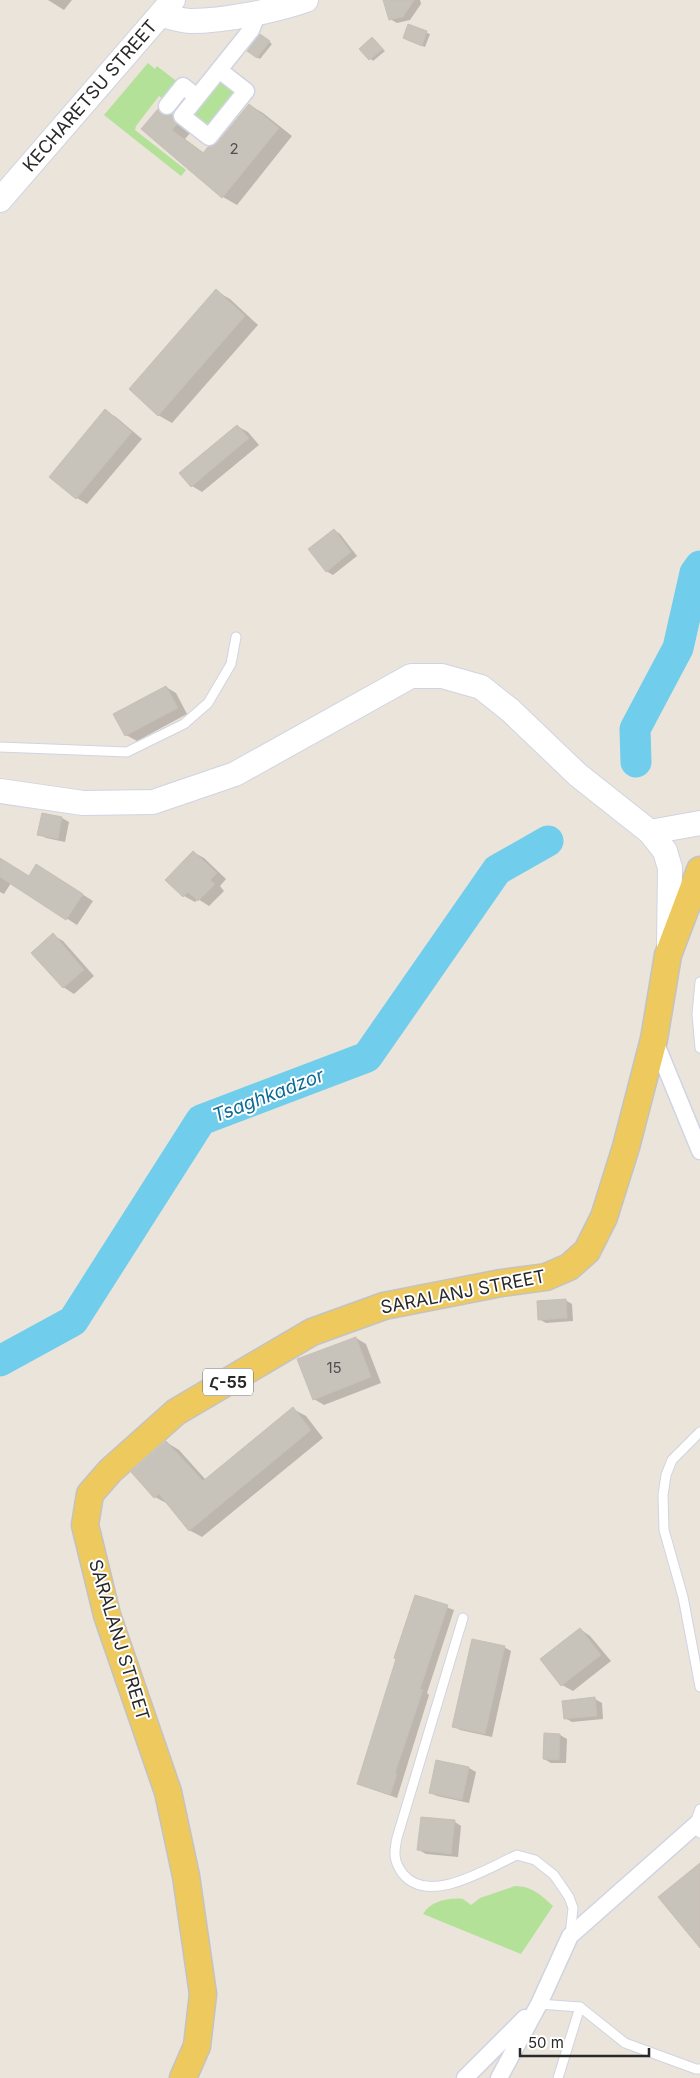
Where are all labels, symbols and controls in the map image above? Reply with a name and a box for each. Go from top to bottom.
street label: KECHARETSU STREET [18,16,161,176]
house number: 2 [229,139,239,158]
water label: Tsaghkadzor [209,1063,328,1127]
street label: SARALANJ STREET [379,1265,547,1318]
house number: 15 [326,1358,342,1377]
road number: Հ-55 [203,1368,253,1395]
street label: SARALANJ STREET [85,1557,154,1723]
scale bar [520,2026,649,2058]
text: 50 m [528,2033,564,2052]

